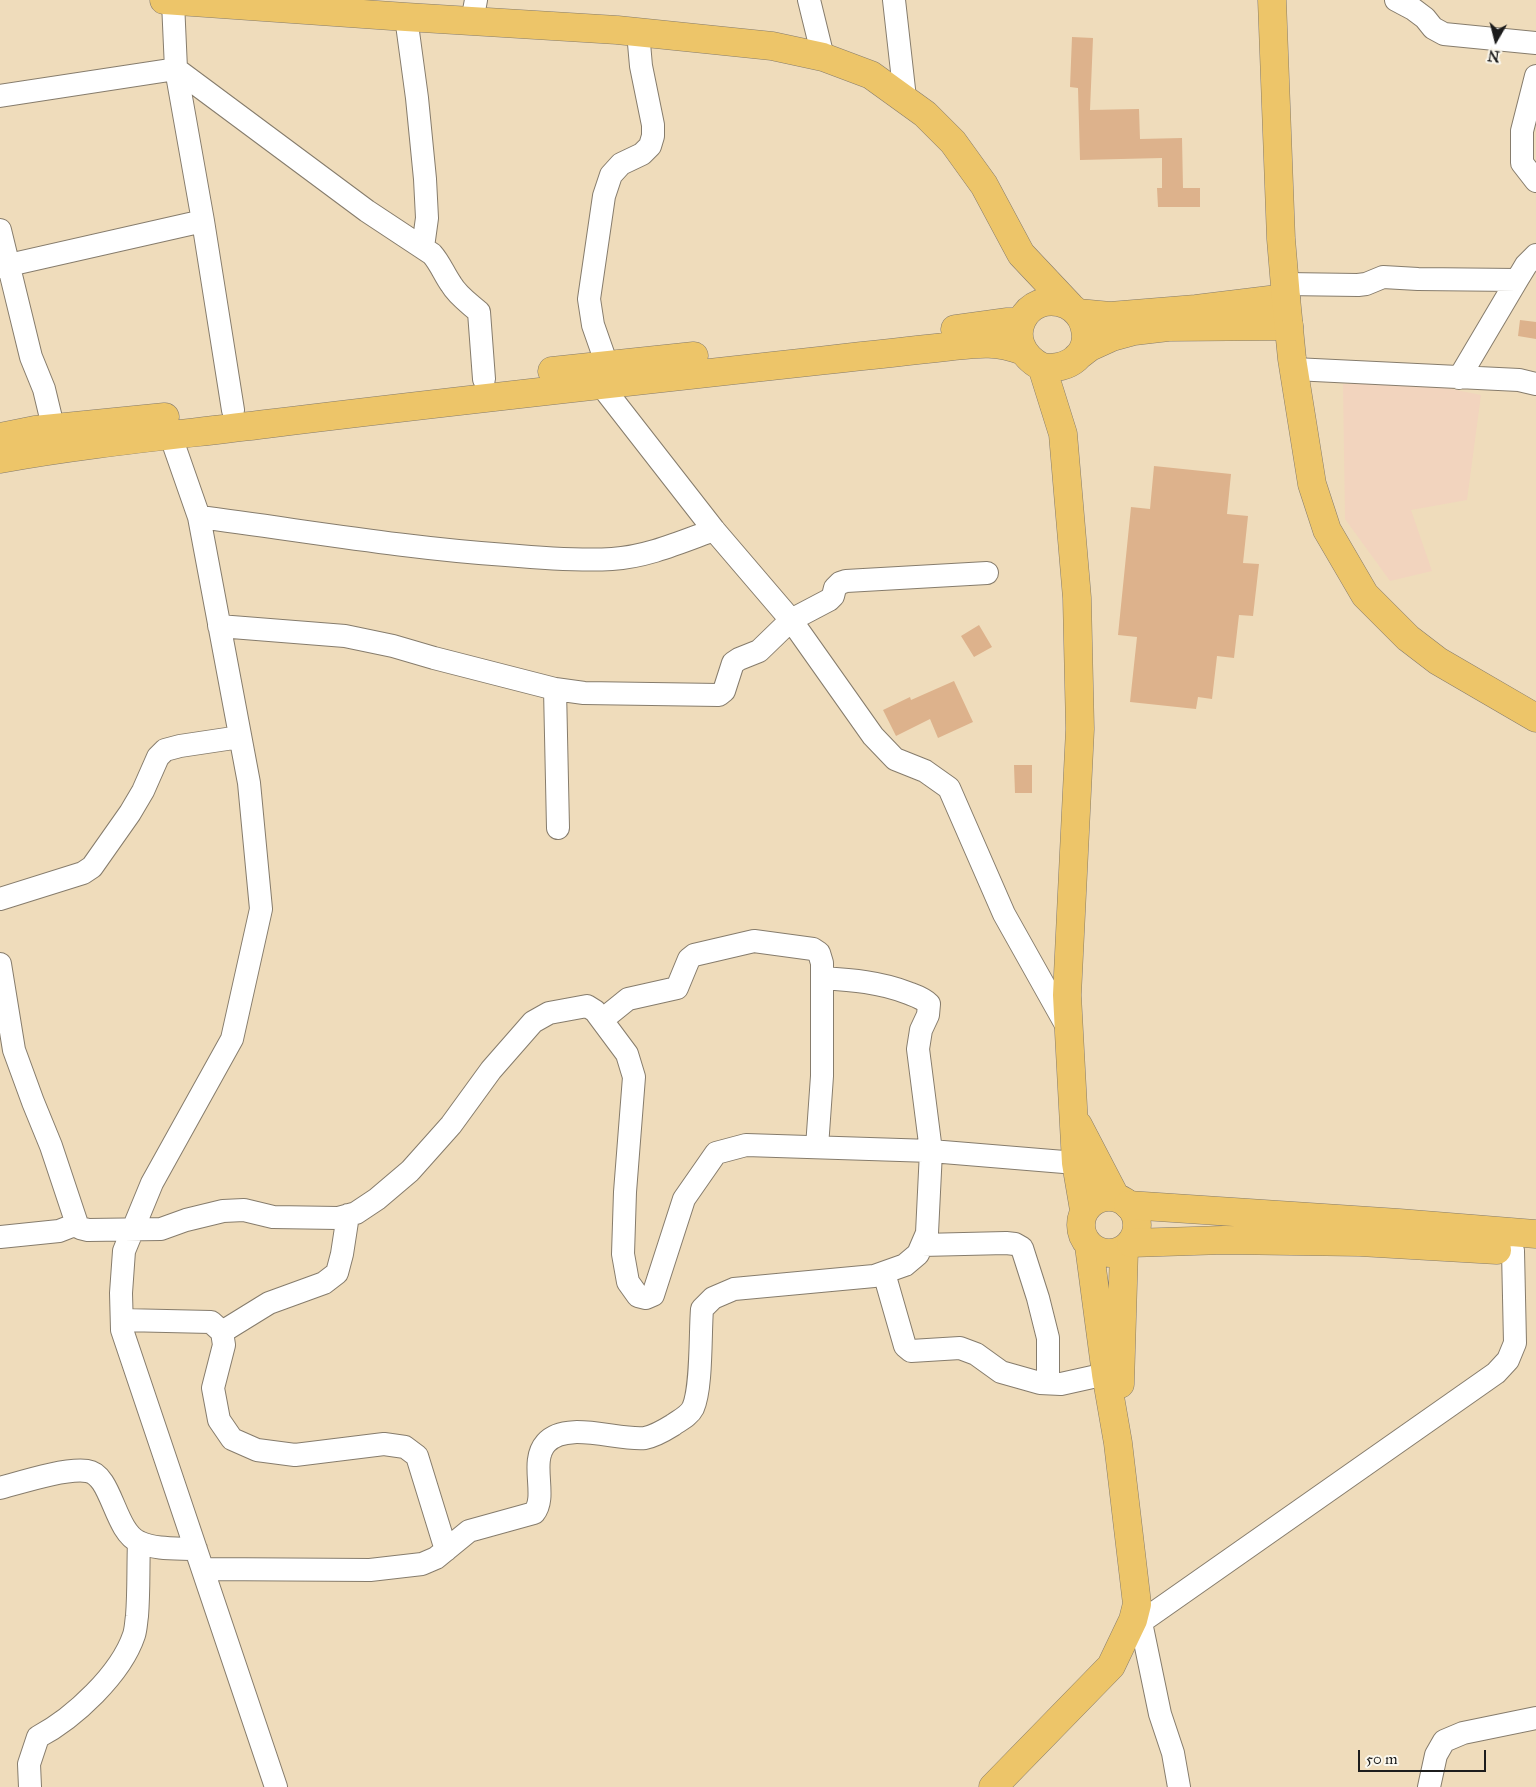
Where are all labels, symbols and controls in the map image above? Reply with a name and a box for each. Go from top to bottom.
north arrow [1471,15,1521,65]
text: N [1487,46,1501,65]
scale bar [1361,1740,1488,1772]
text: 50 m [1366,1750,1398,1768]

